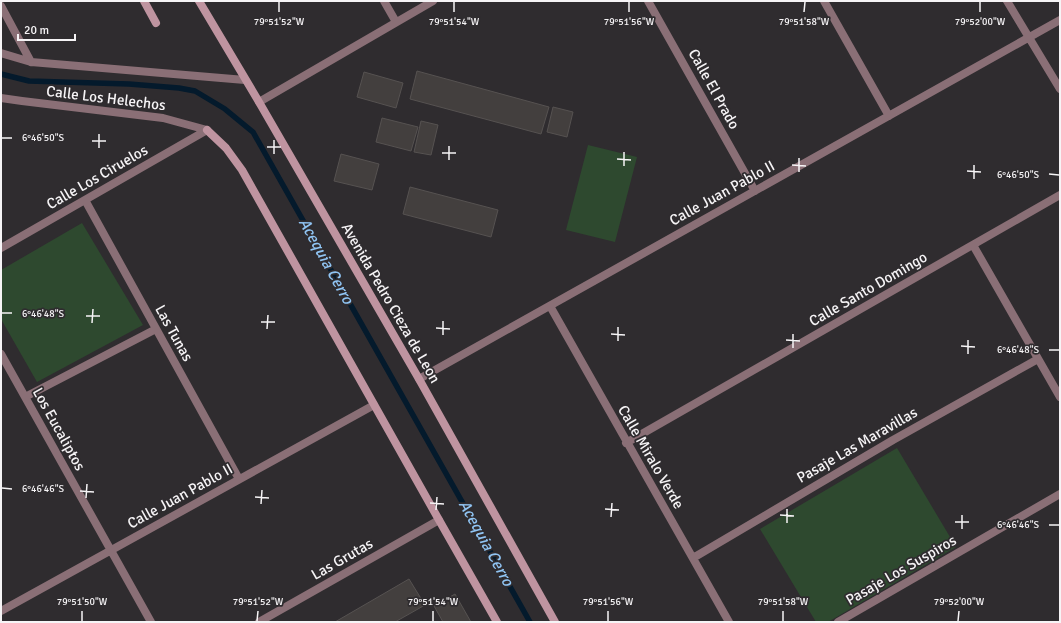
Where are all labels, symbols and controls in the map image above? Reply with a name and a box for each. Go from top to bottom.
scale bar [18,16,75,42]
text: 79°51'52"W [254,16,305,28]
text: 79°51'54"W [429,16,480,28]
text: 79°51'56"W [604,16,655,28]
text: 79°51'58"W [779,16,830,28]
text: 79°52'00"W [955,16,1006,28]
text: 20 m [24,23,49,38]
street label: Calle El Prado [685,46,744,132]
street label: Calle Los Helechos [45,82,167,114]
text: 6°46'50"S [22,132,65,144]
street label: Calle Los Ciruelos [43,141,151,213]
street label: Calle Juan Pablo II [666,157,778,229]
text: 6°46'50"S [997,169,1040,181]
water label: Acequia Cerro [294,214,358,308]
street label: Avenida Pedro Cieza de Leon [338,220,444,386]
street label: Calle Santo Domingo [806,248,931,330]
street label: Las Tunas [151,302,197,365]
text: 6°46'48"S [22,308,65,320]
text: 6°46'48"S [997,344,1040,356]
street label: Los Eucaliptos [29,384,89,474]
street label: Calle Miralo Verde [614,402,688,512]
street label: Pasaje Las Maravillas [794,403,921,487]
street label: Calle Juan Pablo II [124,460,236,532]
text: 6°46'46"S [22,483,65,495]
water label: Acequia Cerro [454,496,518,590]
text: 6°46'46"S [997,519,1040,531]
street label: Pasaje Los Suspiros [842,531,960,609]
street label: Las Grutas [308,534,376,584]
text: 79°51'50"W [57,596,108,608]
text: 79°51'52"W [233,596,284,608]
text: 79°51'54"W [408,596,459,608]
text: 79°51'56"W [583,596,634,608]
text: 79°51'58"W [758,596,809,608]
text: 79°52'00"W [934,596,985,608]

